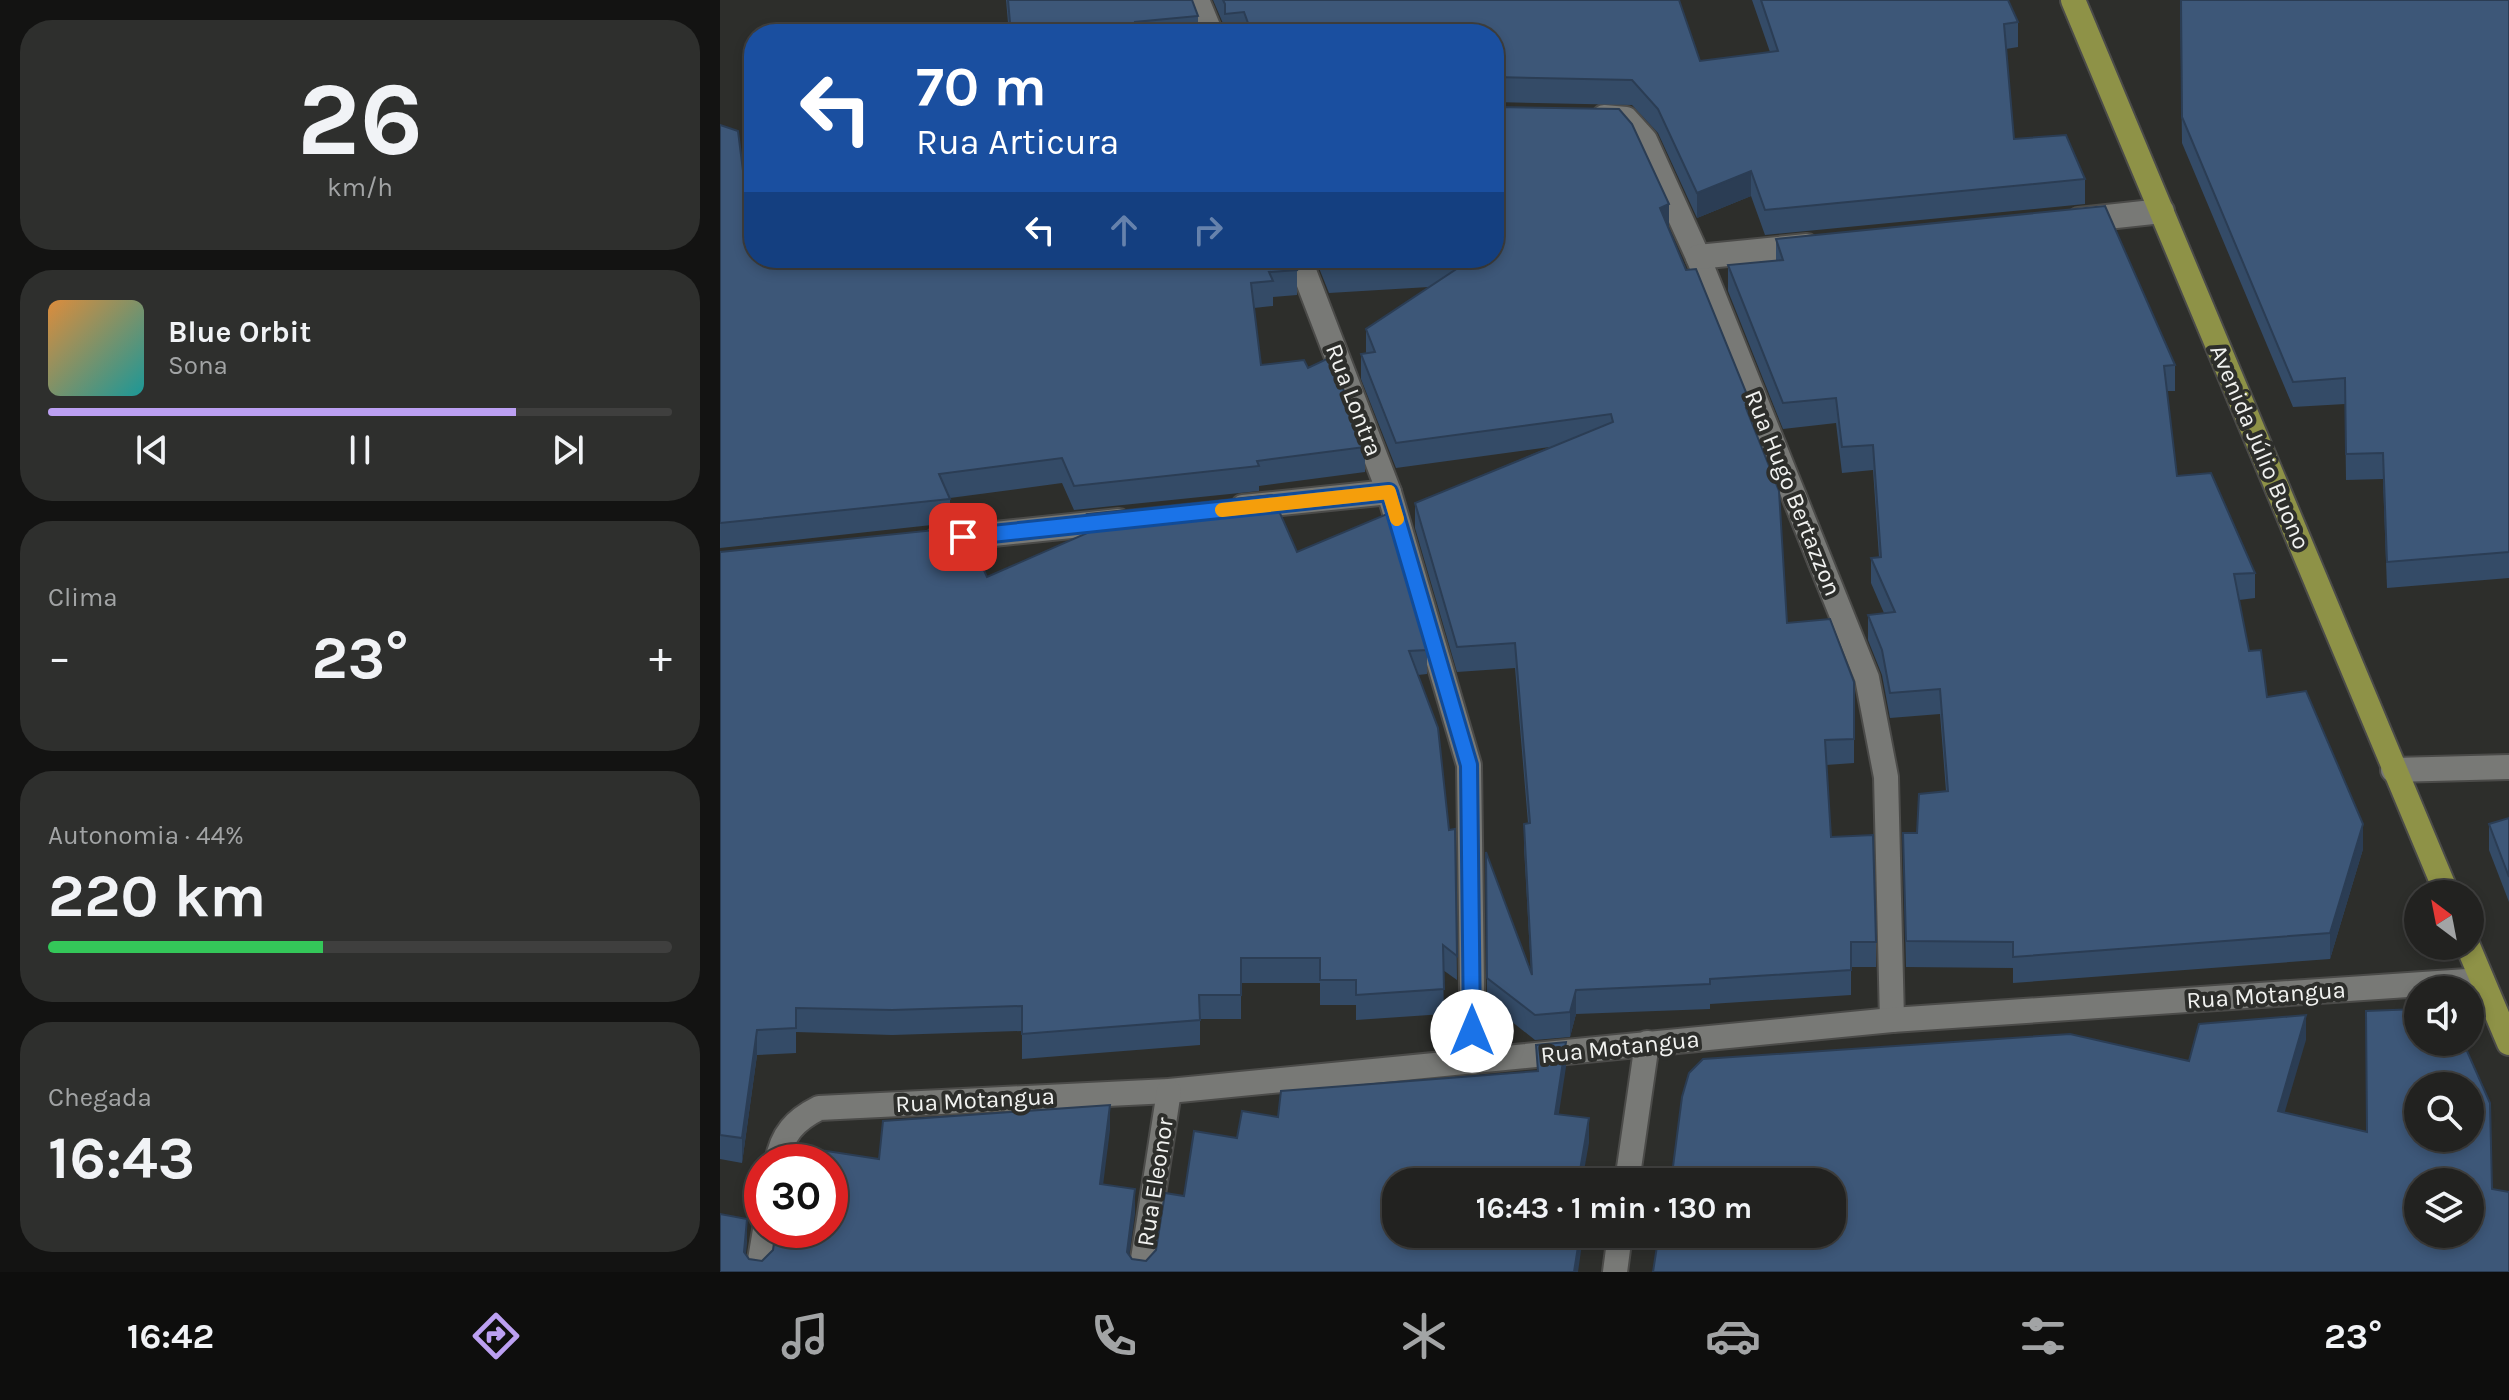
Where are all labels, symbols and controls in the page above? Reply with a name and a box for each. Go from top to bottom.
text: 70 m [916,54,1047,119]
icon: left [784,56,888,160]
text: 26 [297,59,423,180]
text: Rua Articura [916,121,1119,163]
text: km/h [327,172,393,203]
icon: left [1018,208,1062,252]
icon: ahead [1102,208,1146,252]
icon: right [1186,208,1230,252]
text: Blue Orbit [168,314,311,350]
street label: Rua Lontra [1320,340,1388,460]
street label: Avenida Júlio Buono [2204,341,2316,553]
text: Sona [168,350,228,381]
street label: Rua Hugo Bertazzon [1739,386,1847,600]
icon: previous [130,428,174,472]
icon: pause [338,428,382,472]
icon: next [546,428,590,472]
pin [929,503,997,571]
icon: arrive [941,515,985,559]
text: Clima [48,582,118,613]
text: 23° [312,623,408,693]
text: − [48,632,71,683]
text: + [649,632,672,683]
text: Autonomia · 44% [48,820,244,851]
text: 220 km [48,861,266,931]
north arrow [2404,880,2484,960]
map controls [2404,880,2484,1248]
street label: Rua Motangua [2185,975,2347,1015]
button: sound [2404,976,2484,1056]
position arrow [1430,989,1514,1073]
street label: Rua Motangua [1539,1025,1701,1069]
button: search [2404,1072,2484,1152]
text: Chegada [48,1082,152,1113]
street label: Rua Motangua [895,1082,1055,1118]
street label: Rua Eleonor [1131,1115,1179,1248]
text: 16:43 [48,1123,195,1193]
speed limit sign: 30 [744,1144,848,1248]
button: layers [2404,1168,2484,1248]
text: 16:43 · 1 min · 130 m [1476,1190,1752,1226]
icon: directions [468,1308,524,1364]
icon: music [777,1308,833,1364]
icon: phone [1086,1308,1142,1364]
icon: climate [1396,1308,1452,1364]
icon: car [1705,1308,1761,1364]
icon: filters [2015,1308,2071,1364]
text: 16:42 [127,1315,214,1357]
text: 23° [2324,1315,2382,1357]

